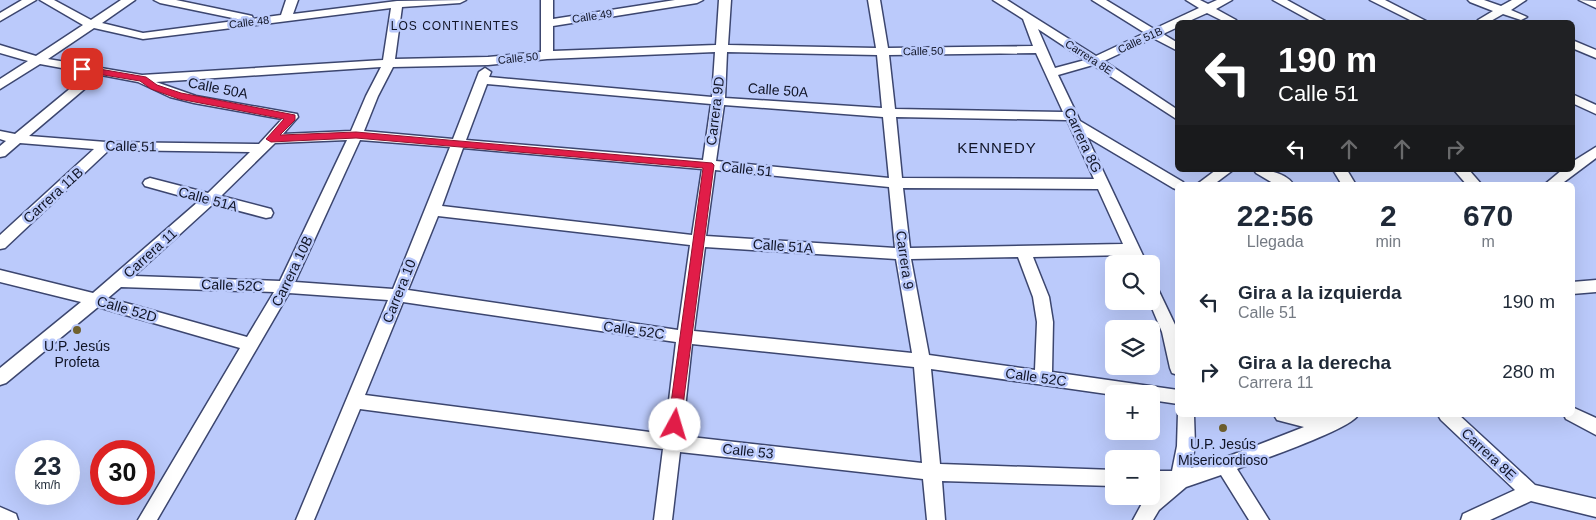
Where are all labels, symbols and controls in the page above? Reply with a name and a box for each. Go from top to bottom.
street label: Calle 49 [571,7,613,25]
street label: Calle 48 [228,14,270,30]
district label: LOS CONTINENTES [391,19,519,33]
street label: Calle 51B [1116,24,1164,56]
street label: Carrera 8E [1063,37,1115,77]
icon: left [1195,40,1260,105]
text: 190 m [1278,40,1377,79]
street label: Calle 50 [903,45,943,57]
pin [61,48,103,90]
street label: Calle 50 [497,50,539,66]
icon: arrive [68,55,96,83]
street label: Calle 50A [187,74,250,102]
street label: Carrera 9D [703,76,727,146]
street label: Calle 50A [747,80,809,100]
text: Calle 51 [1278,81,1359,106]
street label: Carrera 8G [1061,105,1105,175]
icon: left [1282,135,1310,163]
icon: ahead [1335,135,1363,163]
icon: ahead [1388,135,1416,163]
icon: right [1441,135,1469,163]
street label: Calle 51 [105,138,157,154]
district label: KENNEDY [957,139,1037,156]
street label: Calle 51 [721,158,774,180]
street label: Carrera 11B [20,164,86,226]
street label: Calle 51A [177,183,240,215]
text: 22:56 [1237,199,1314,232]
text: 2 [1380,199,1397,232]
text: 670 [1463,199,1513,232]
street label: Carrera 11 [120,225,180,281]
street label: Carrera 9 [893,230,917,291]
street label: Carrera 10B [268,233,316,309]
text: Llegada [1247,233,1304,250]
text: min [1375,233,1401,250]
text: m [1481,233,1495,250]
street label: Calle 51A [752,236,814,256]
map controls [1105,255,1160,505]
button: search [1105,255,1160,310]
street label: Carrera 10 [379,257,419,325]
street label: Calle 52C [201,276,263,294]
text: Gira a la izquierda [1238,282,1402,303]
icon: left [1195,288,1223,316]
text: 190 m [1502,291,1555,312]
street label: Calle 52D [95,293,159,325]
text: Calle 51 [1238,304,1297,321]
street label: Calle 52C [602,318,666,342]
button: layers [1105,320,1160,375]
marker: U.P. Jesús Profeta [71,324,83,336]
place label: U.P. Jesús Profeta [44,338,110,370]
text: Gira a la derecha [1238,352,1391,373]
icon: right [1195,358,1223,386]
text: 280 m [1502,361,1555,382]
street label: Calle 52C [1004,365,1068,389]
text: Carrera 11 [1238,374,1313,391]
button: + [1105,385,1160,440]
position arrow [648,398,700,450]
marker: U.P. Jesús Misericordioso [1217,422,1229,434]
street label: Carrera 8E [1459,425,1519,483]
place label: U.P. Jesús Misericordioso [1178,436,1268,468]
speed limit sign: 30 [90,440,155,505]
street label: Calle 53 [722,440,775,462]
button: − [1105,450,1160,505]
text: 23 [34,452,61,480]
text: km/h [34,478,61,492]

